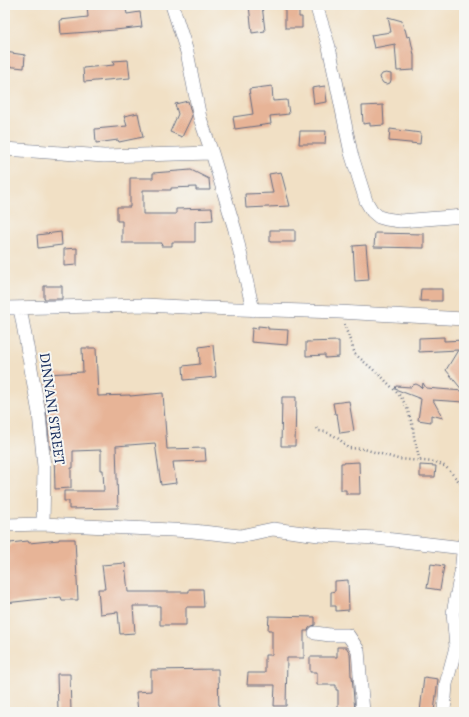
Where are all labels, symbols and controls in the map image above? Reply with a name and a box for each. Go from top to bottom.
street label: DINNANI STREET [34,352,68,466]

